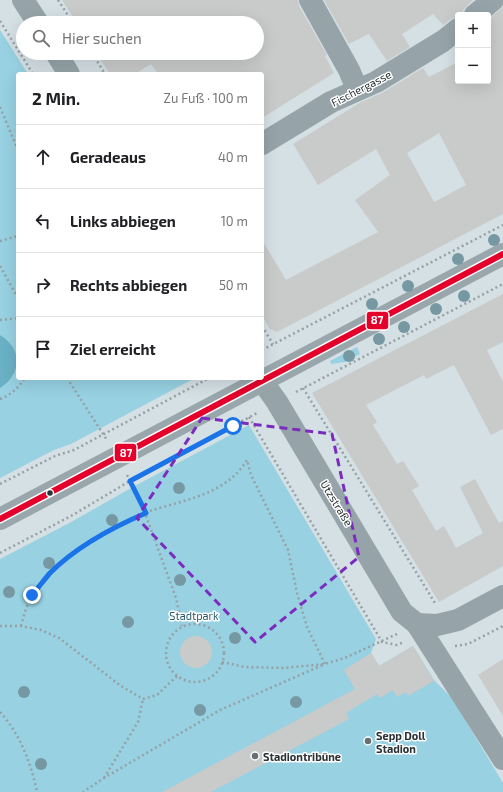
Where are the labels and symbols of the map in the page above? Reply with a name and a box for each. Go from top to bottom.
street label: Fischergasse [329,67,393,109]
line badge: 87 [366,311,389,330]
text: 87 [371,313,384,326]
route start [224,417,242,435]
line badge: 87 [114,443,137,462]
text: 87 [120,446,133,459]
street label: Utzstraße [318,478,356,528]
unlabelled marker [45,488,55,498]
route end [23,586,41,604]
park label: Stadtpark [169,609,219,622]
place label: Sepp Doll Stadion [376,729,426,755]
marker: Sepp Doll Stadion [363,736,373,746]
place label: Stadiontribüne [263,750,341,763]
marker: Stadiontribüne [250,751,260,761]

